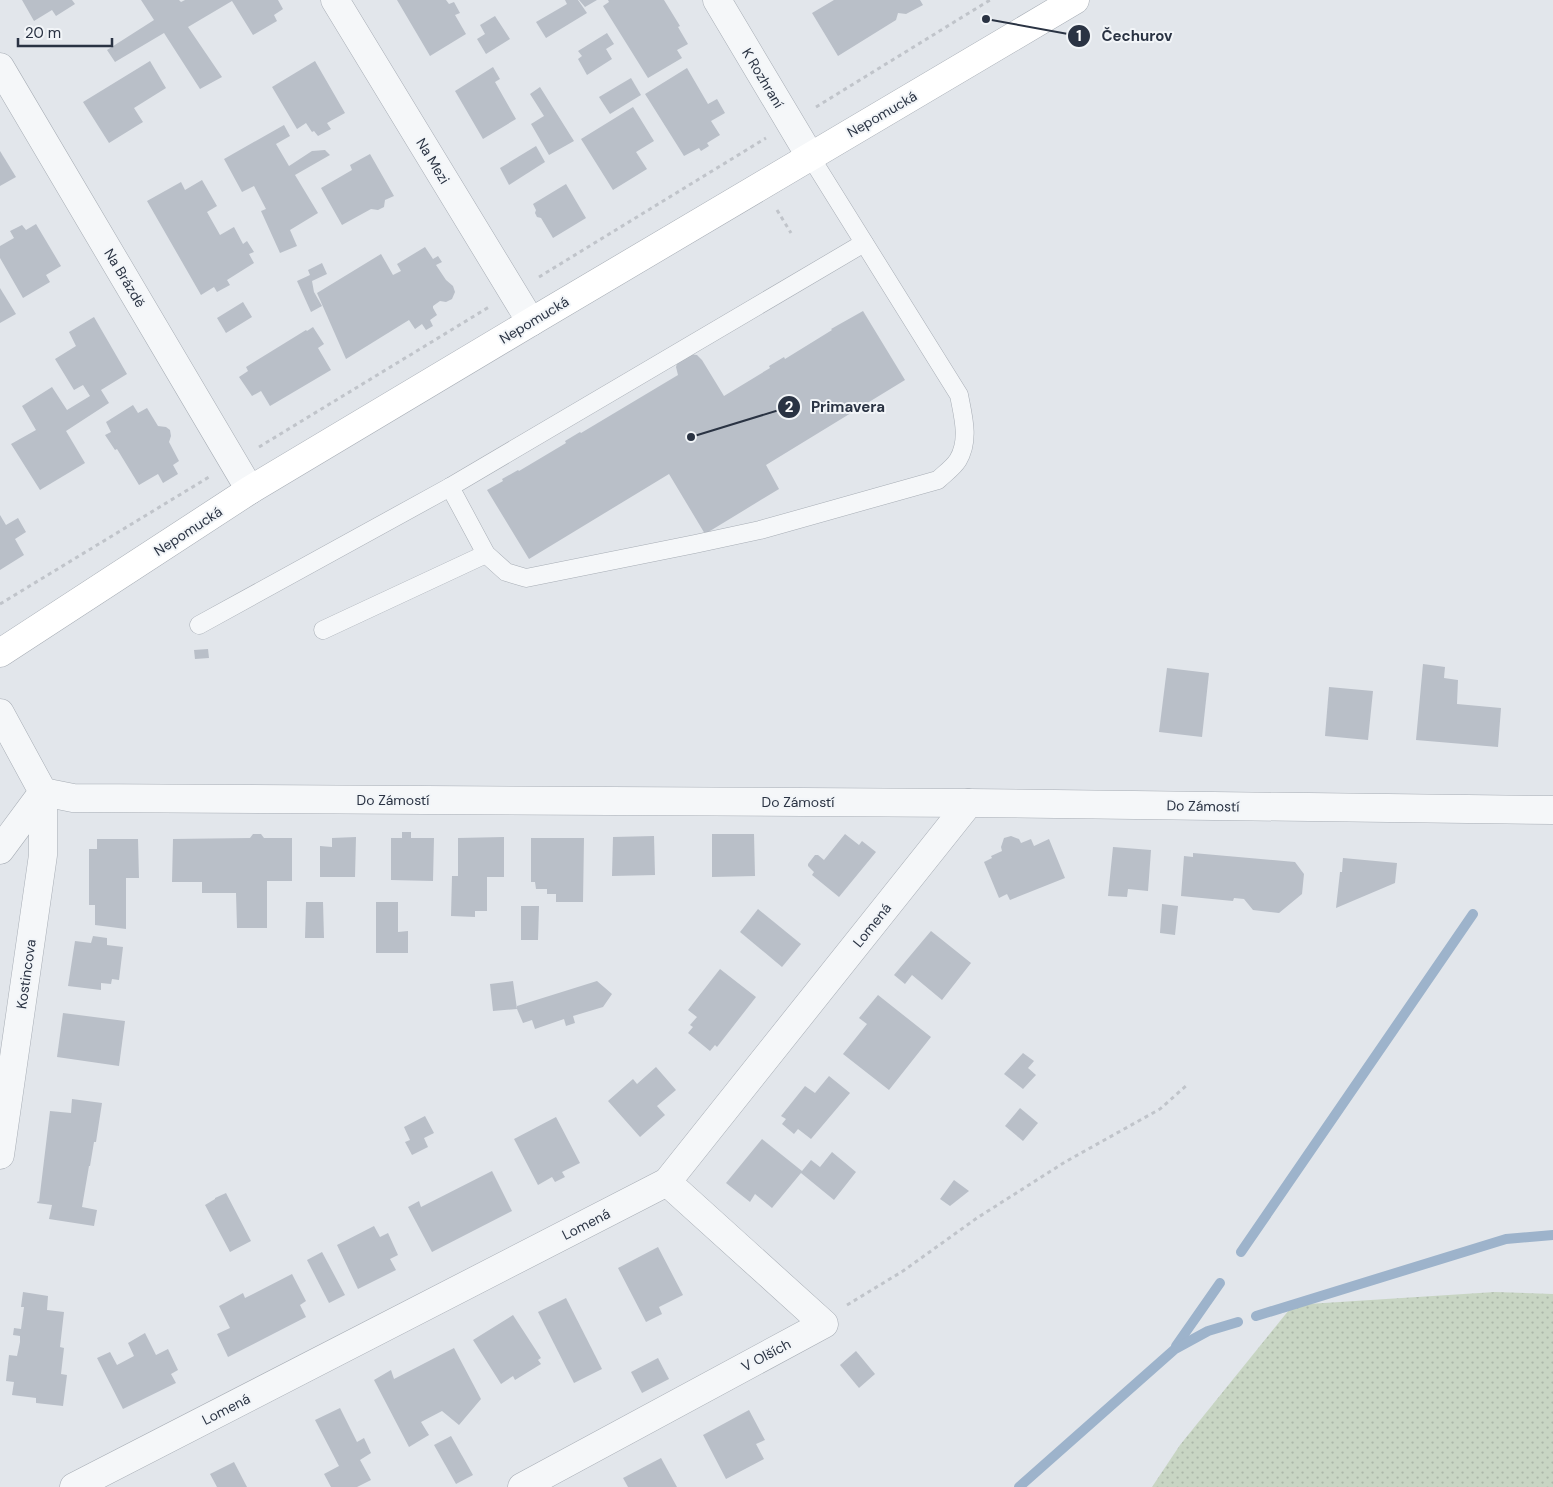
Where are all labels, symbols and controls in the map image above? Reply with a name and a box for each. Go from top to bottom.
scale bar [18,15,111,47]
callout: Čechurov [1066,21,1182,51]
text: 20 m [25,23,61,43]
text: 1 [1076,26,1082,46]
text: Čechurov [1101,26,1173,46]
street label: K Rozhraní [738,45,788,112]
street label: Nepomucká [844,87,920,141]
street label: Na Mezi [412,135,454,187]
street label: Na Brázdě [100,245,150,311]
street label: Nepomucká [496,292,572,348]
callout: Primavera [776,392,895,422]
text: 2 [785,397,794,417]
text: Primavera [811,397,885,417]
street label: Nepomucká [150,502,226,560]
street label: Do Zámostí [357,791,430,809]
street label: Do Zámostí [762,793,835,811]
street label: Do Zámostí [1166,796,1240,816]
street label: Lomená [849,899,895,951]
street label: Kostincova [12,938,40,1010]
street label: Lomená [559,1204,613,1244]
street label: V Olších [738,1335,794,1375]
street label: Lomená [199,1389,253,1429]

